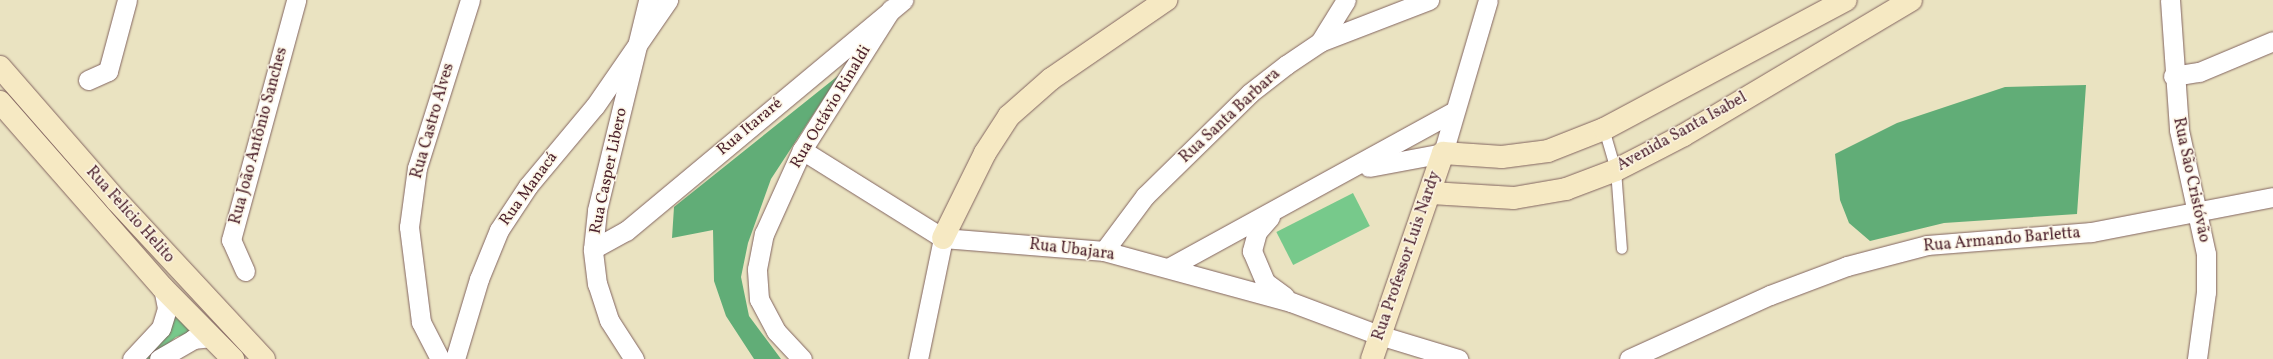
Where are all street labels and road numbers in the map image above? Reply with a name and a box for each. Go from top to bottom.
street label: Rua Octávio Rinaldi [787,42,875,172]
street label: Rua João Antônio Sanches [226,45,292,227]
street label: Rua Castro Alves [407,61,459,181]
street label: Rua Santa Barbara [1176,65,1284,167]
street label: Avenida Santa Isabel [1614,88,1750,176]
street label: Rua Itararé [713,94,787,160]
street label: Rua Casper Libero [586,106,632,236]
street label: Rua São Cristóvão [2168,116,2214,244]
street label: Rua Manacá [496,148,562,230]
street label: Rua Felício Helito [82,163,178,267]
street label: Rua Professor Luis Nardy [1369,169,1445,343]
street label: Rua Armando Barletta [1923,224,2081,256]
street label: Rua Ubajara [1028,235,1116,265]

